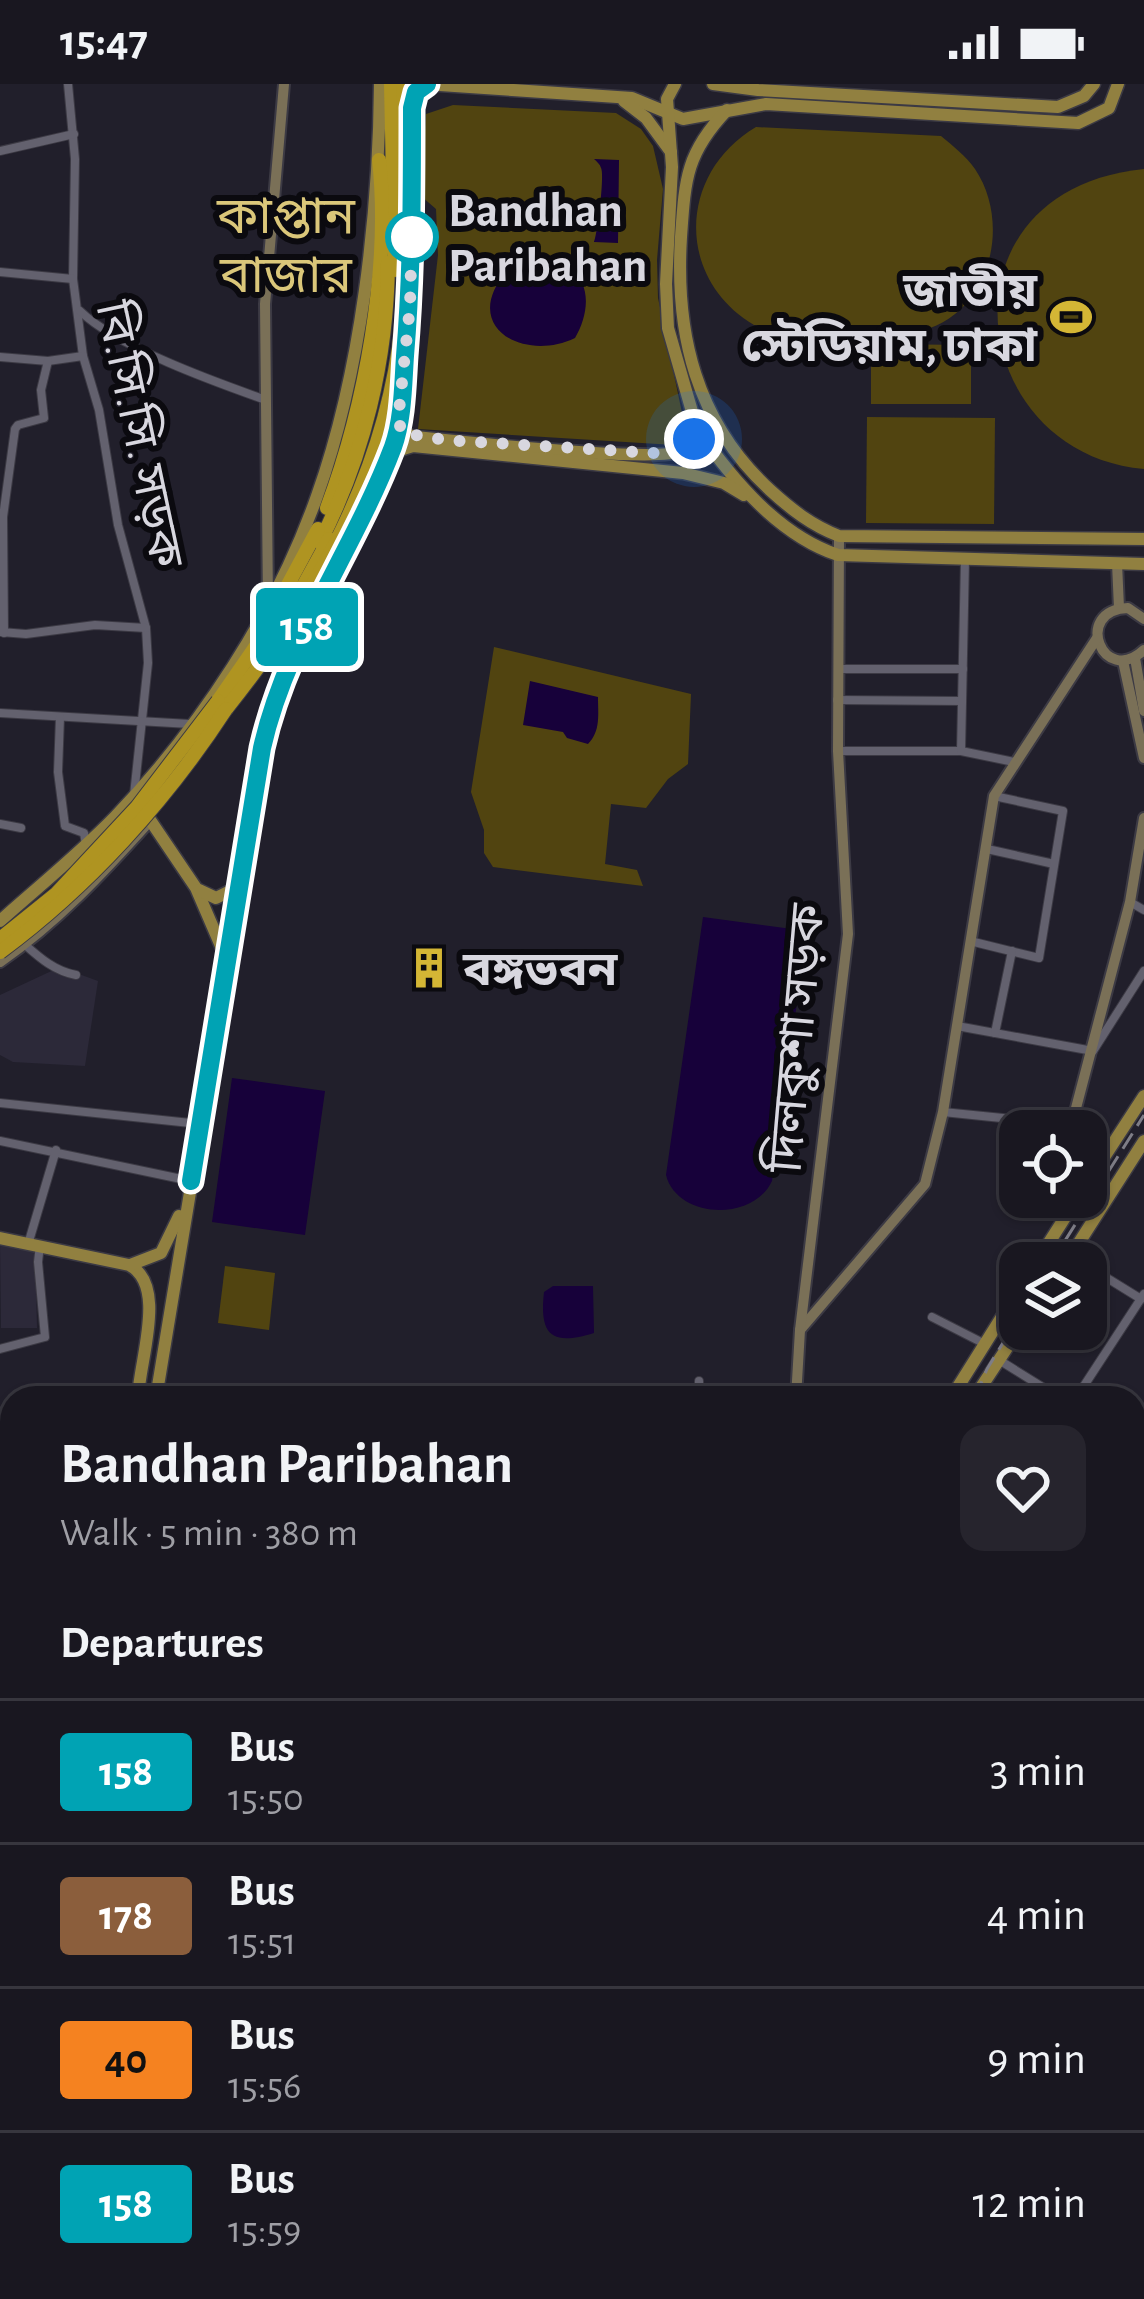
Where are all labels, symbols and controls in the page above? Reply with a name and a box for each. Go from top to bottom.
text: 15:47 [60,19,148,64]
place label: Bandhan Paribahan [448,188,647,291]
district label: কাপ্তান বাজার [216,192,356,302]
marker: Bandhan Paribahan [387,212,437,262]
place label: জাতীয় স্টেডিয়াম, ঢাকা [741,263,1038,371]
sports icon: জাতীয় স্টেডিয়াম, ঢাকা [1048,294,1094,340]
street label: বি.সি.সি. সড়ক [86,295,196,573]
your location [664,409,724,469]
line badge: 158 [238,588,376,666]
text: 158 [280,606,334,648]
street label: দিলকুশা সড়ক [756,900,835,1176]
building icon: বঙ্গভবন [406,945,452,991]
place label: বঙ্গভবন [462,947,619,995]
map controls [999,1110,1107,1350]
button: locate [999,1110,1107,1218]
button: layers [999,1242,1107,1350]
button: heart [960,1425,1086,1551]
text: Bandhan Paribahan [60,1436,513,1493]
text: Walk · 5 min · 380 m [60,1514,358,1553]
text: Departures [60,1621,264,1666]
text: Bus [228,1725,295,1770]
text: 3 min [990,1749,1086,1794]
text: 158 [99,1751,153,1793]
text: 15:50 [228,1779,304,1818]
text: Bus [228,1869,295,1914]
text: 4 min [987,1893,1086,1938]
text: 178 [99,1895,153,1937]
text: 15:51 [228,1923,296,1962]
text: Bus [228,2013,295,2058]
text: 9 min [987,2037,1086,2082]
text: 40 [104,2039,148,2081]
text: 15:56 [228,2067,301,2106]
text: Bus [228,2157,295,2202]
text: 12 min [973,2181,1086,2226]
text: 158 [99,2183,153,2225]
text: 15:59 [228,2211,301,2250]

